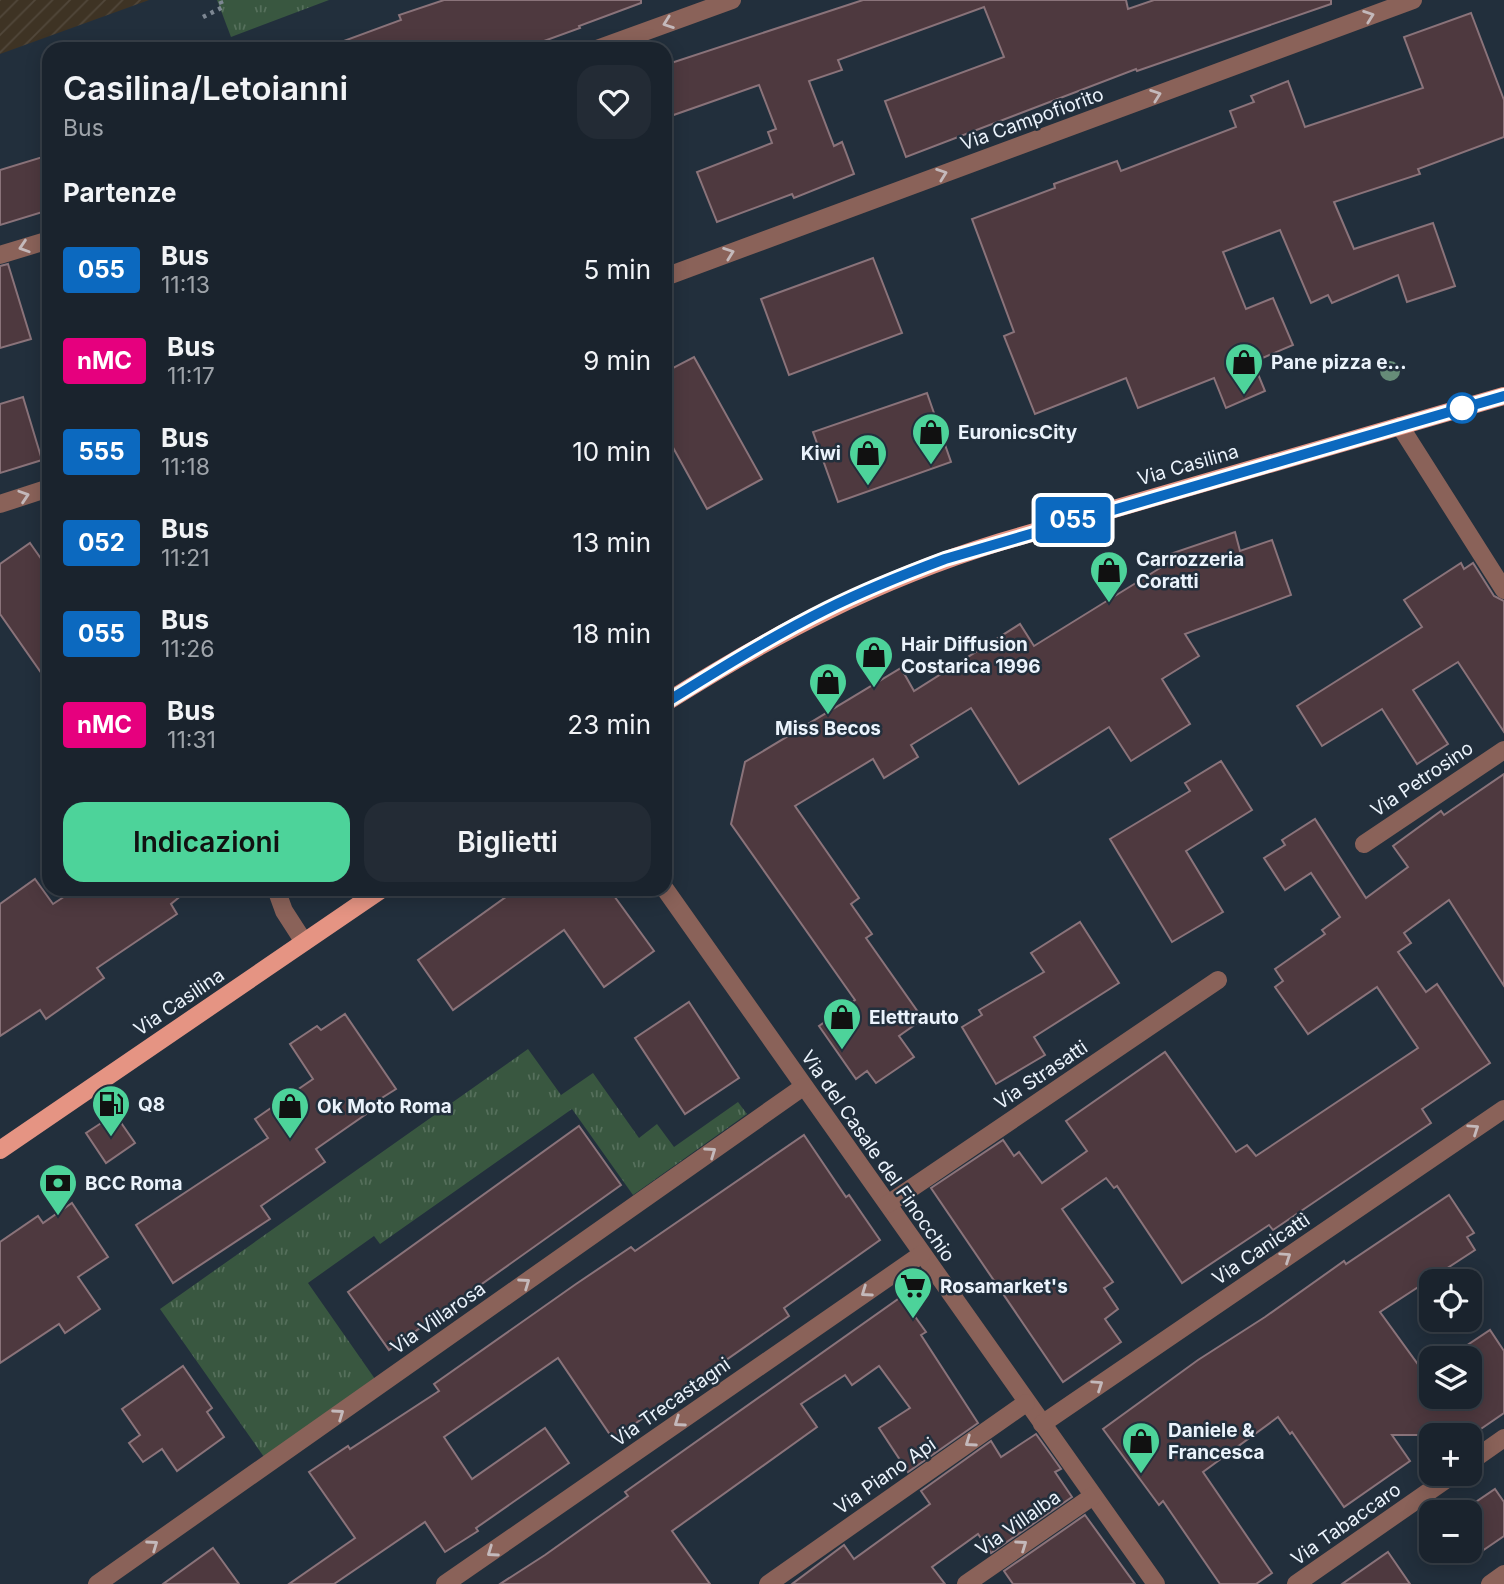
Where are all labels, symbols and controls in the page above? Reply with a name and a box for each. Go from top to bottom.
one-way arrow [1362,10,1374,24]
one-way arrow [662,15,674,29]
button: heart [577,65,651,139]
text: Casilina/Letoianni [63,68,348,108]
street label: Via Campofiorito [957,82,1107,156]
one-way arrow [1149,90,1161,104]
text: Bus [63,114,104,142]
one-way arrow [936,169,948,183]
text: Partenze [63,177,177,208]
one-way arrow [19,239,31,254]
text: Bus [161,240,209,271]
one-way arrow [722,248,734,262]
text: 5 min [583,254,651,285]
text: 055 [78,255,125,284]
text: 11:13 [161,271,210,299]
text: Bus [167,331,215,362]
shop icon: Pane pizza e... [1223,341,1265,396]
text: 9 min [583,345,651,376]
text: nMC [77,346,132,375]
place label: Pane pizza e... [1271,351,1407,374]
text: 11:17 [167,362,215,390]
unlabelled marker [1447,393,1477,423]
shop icon: EuronicsCity [910,411,952,466]
place label: EuronicsCity [958,421,1078,444]
text: Bus [161,422,209,453]
shop icon: Kiwi [847,432,889,487]
text: 10 min [572,436,651,467]
text: 555 [78,437,125,466]
street label: Via Casilina [1135,440,1241,490]
place label: Kiwi [801,442,841,465]
text: 11:18 [161,453,210,481]
one-way arrow [18,490,30,504]
line badge: 055 [1033,497,1113,543]
text: 055 [1050,505,1096,534]
text: Bus [161,513,209,544]
text: 13 min [573,527,651,558]
text: 052 [78,528,125,557]
text: 11:21 [161,544,210,572]
place label: Carrozzeria Coratti [1136,548,1244,593]
shop icon: Carrozzeria Coratti [1088,549,1130,604]
text: Bus [161,604,209,635]
text: 18 min [573,618,651,649]
text: 055 [78,619,125,648]
place label: Hair Diffusion Costarica 1996 [901,633,1041,678]
shop icon: Hair Diffusion Costarica 1996 [853,634,895,689]
text: 11:26 [161,635,215,663]
shop icon: Miss Becos [807,661,849,716]
text: Bus [167,695,215,726]
text: 23 min [567,709,651,740]
text: nMC [77,710,132,739]
place label: Miss Becos [775,717,881,740]
text: 11:31 [167,726,216,754]
street label: Via Petrosino [1366,736,1478,822]
button: Indicazioni [63,802,350,882]
button: Biglietti [364,802,651,882]
street label: Via Casilina [129,963,229,1041]
shop icon: Elettrauto [821,996,863,1051]
place label: Elettrauto [869,1006,959,1029]
street label: Via Strasatti [990,1035,1092,1115]
street label: Via del Casale del Finocchio [796,1046,960,1266]
fuel station icon: Q8 [90,1083,132,1138]
shop icon: Ok Moto Roma [269,1085,311,1140]
place label: Q8 [138,1093,165,1116]
place label: Ok Moto Roma [317,1095,452,1118]
one-way arrow [1466,1125,1479,1137]
one-way arrow [703,1148,716,1160]
bank icon: BCC Roma [37,1162,79,1217]
place label: BCC Roma [85,1172,182,1195]
street label: Via Canicattì [1208,1208,1314,1290]
one-way arrow [1278,1253,1291,1265]
supermarket icon: Rosamarket's [892,1265,934,1320]
map controls [1419,1269,1482,1563]
button: locate [1419,1269,1482,1332]
place label: Rosamarket's [940,1275,1068,1298]
street label: Via Villarosa [386,1277,490,1359]
one-way arrow [517,1279,530,1291]
one-way arrow [860,1284,873,1297]
button: layers [1419,1346,1482,1409]
street label: Via Trecastagni [607,1353,735,1451]
one-way arrow [1090,1381,1103,1393]
one-way arrow [331,1410,344,1422]
one-way arrow [674,1414,687,1426]
place label: Daniele & Francesca [1168,1419,1265,1464]
shop icon: Daniele & Francesca [1120,1420,1162,1475]
button: + [1419,1423,1482,1486]
street label: Via Piano Api [830,1433,940,1519]
one-way arrow [965,1434,978,1446]
street label: Via Tabaccaro [1287,1478,1405,1570]
street label: Via Villalba [971,1485,1065,1561]
button: − [1419,1500,1482,1563]
one-way arrow [145,1541,158,1553]
one-way arrow [1014,1541,1027,1553]
one-way arrow [487,1544,500,1556]

